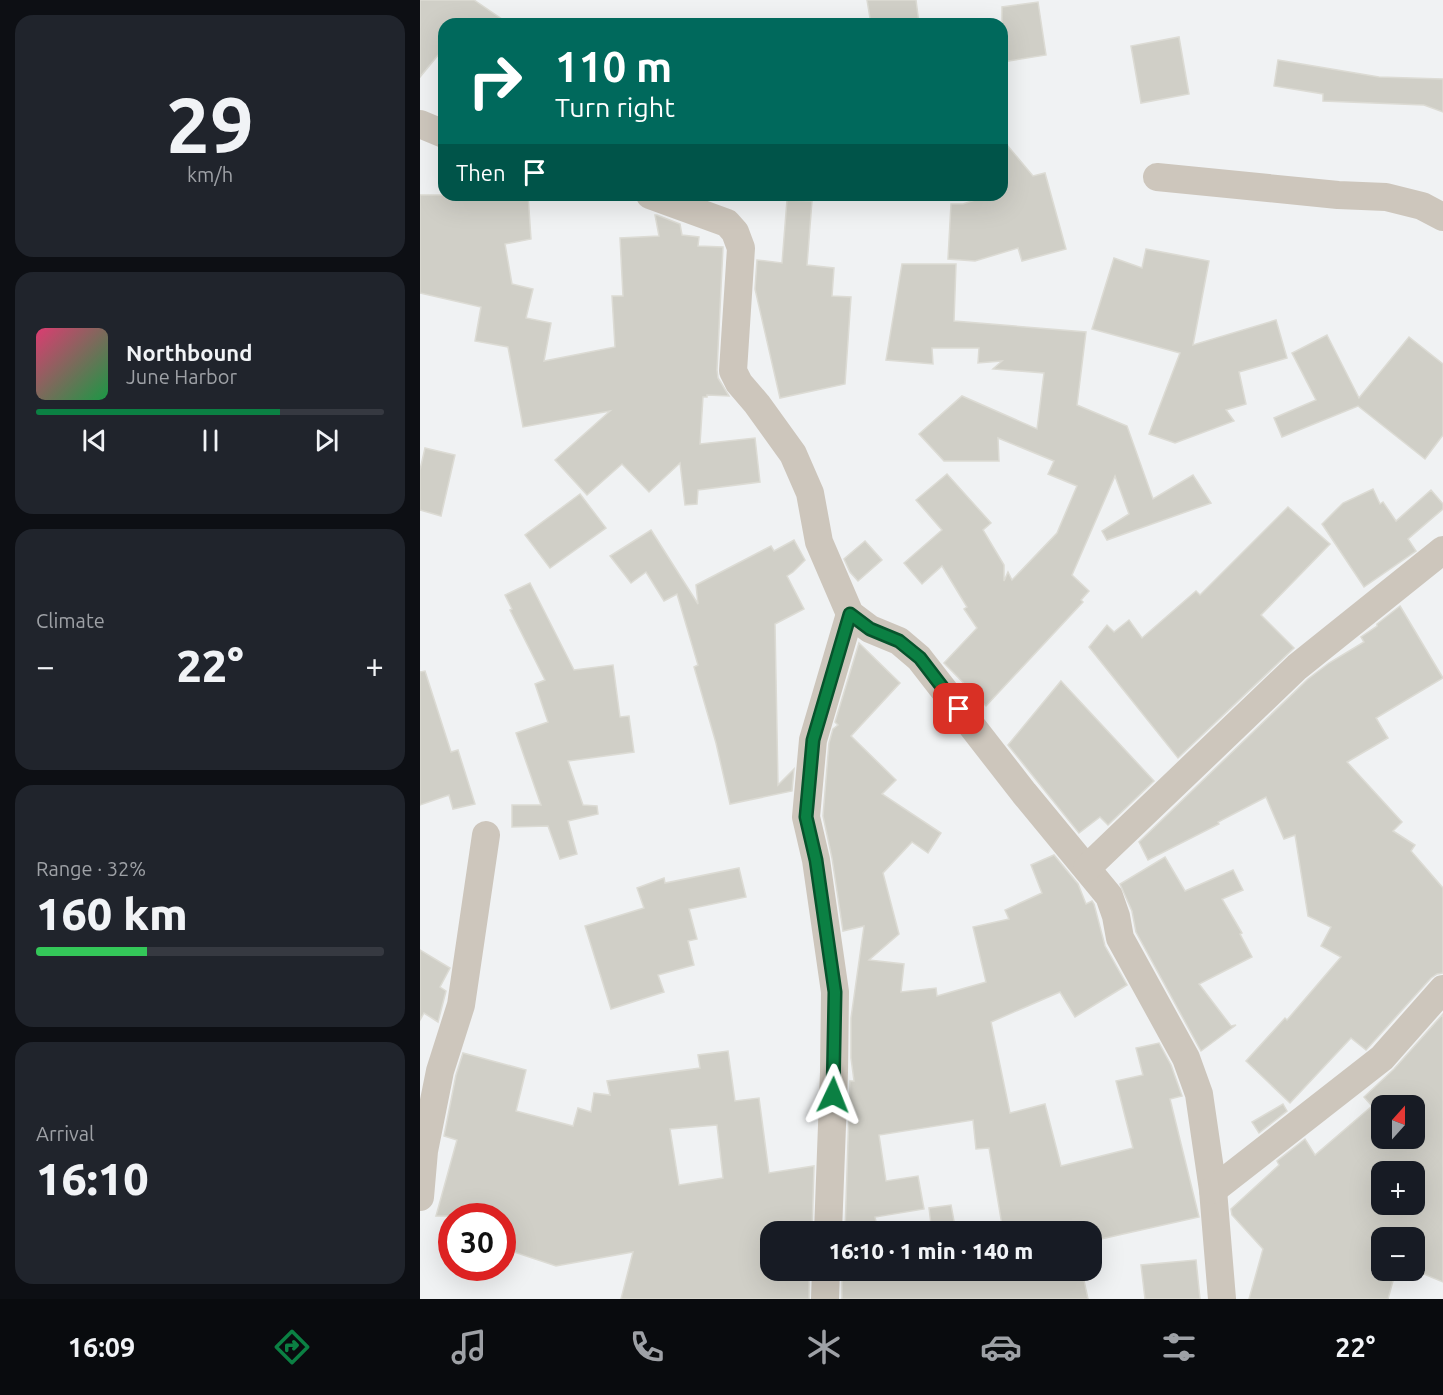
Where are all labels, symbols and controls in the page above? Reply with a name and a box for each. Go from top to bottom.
icon: right [456,42,534,120]
text: 110 m [555,43,672,90]
text: 29 [166,80,254,168]
text: Turn right [555,92,675,122]
icon: arrive [518,156,551,189]
text: Then [456,160,506,185]
text: km/h [187,163,233,186]
text: Northbound [126,340,252,365]
text: June Harbor [126,365,237,388]
icon: previous [78,424,111,457]
icon: pause [194,424,227,457]
icon: next [310,424,343,457]
text: Climate [36,609,105,632]
text: 22° [176,640,244,691]
text: − [36,647,55,684]
text: + [365,647,384,684]
pin [933,683,984,734]
icon: arrive [942,692,975,725]
text: Range · 32% [36,857,146,880]
text: 160 km [36,888,188,939]
position arrow [801,1063,865,1127]
north arrow [1371,1095,1425,1149]
map controls [1371,1095,1425,1281]
text: Arrival [36,1122,94,1145]
text: 16:10 [36,1153,149,1204]
button: + [1371,1161,1425,1215]
speed limit sign: 30 [438,1203,516,1281]
button: − [1371,1227,1425,1281]
text: 16:10 · 1 min · 140 m [829,1238,1033,1263]
icon: directions [271,1326,313,1368]
icon: music [448,1326,490,1368]
icon: phone [626,1326,668,1368]
icon: climate [803,1326,845,1368]
icon: car [980,1326,1022,1368]
icon: filters [1158,1326,1200,1368]
text: 16:09 [68,1332,135,1362]
text: 22° [1335,1332,1375,1362]

